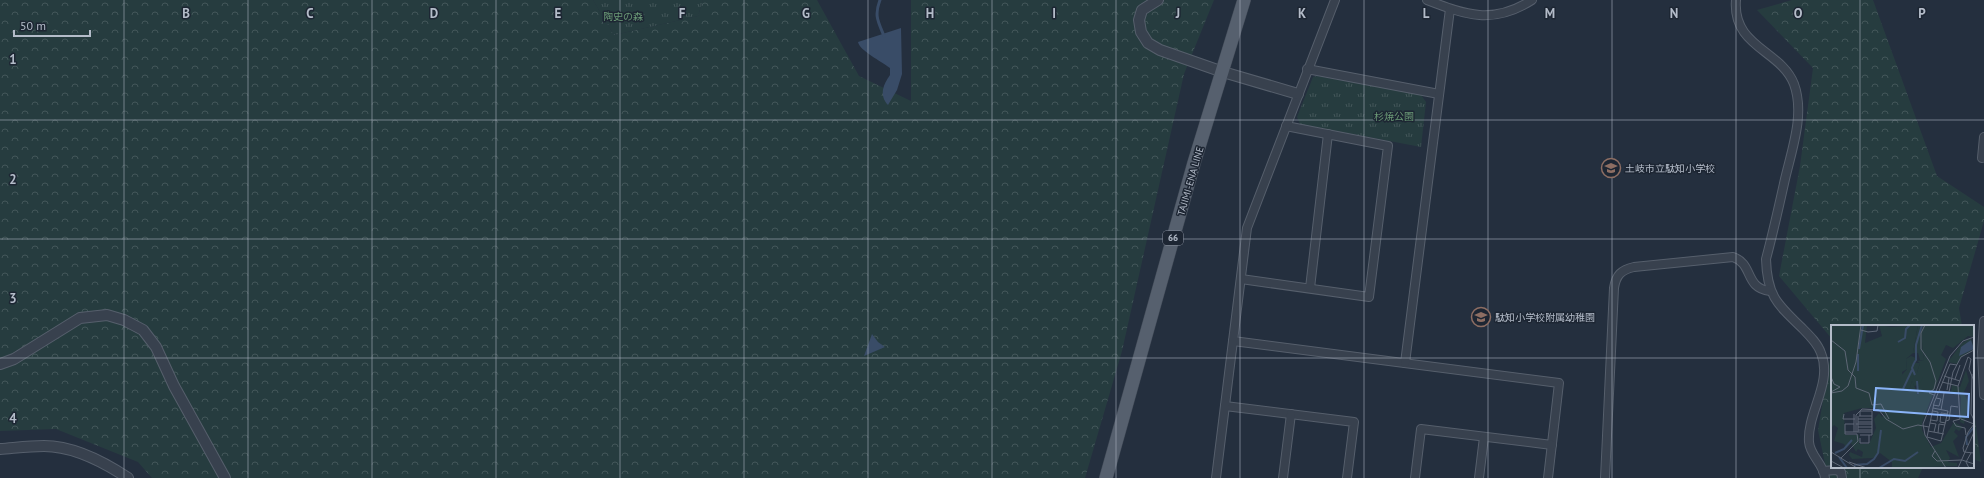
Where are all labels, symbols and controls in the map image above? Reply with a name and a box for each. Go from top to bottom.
text: B [182,5,190,22]
text: C [306,5,314,22]
text: D [430,5,438,22]
text: E [555,5,562,22]
text: F [679,5,686,22]
text: G [802,5,810,22]
text: H [926,5,934,22]
text: I [1052,5,1056,22]
text: J [1175,5,1180,22]
text: K [1298,5,1306,22]
text: L [1423,5,1430,22]
text: M [1545,5,1555,22]
text: N [1670,5,1678,22]
text: O [1794,5,1803,22]
text: P [1918,5,1926,22]
park label: 陶史の森 [603,10,643,23]
scale bar [14,12,90,38]
text: 50 m [20,18,46,33]
text: 1 [9,51,17,68]
park label: 杉焼公園 [1374,110,1414,123]
street label: TAJIMI-ENA LINE [1174,145,1207,217]
school or university icon: 土岐市立駄知小学校 [1600,157,1622,179]
place label: 土岐市立駄知小学校 [1625,162,1715,175]
text: 2 [9,171,17,188]
road number: 66 [1163,231,1183,245]
text: 3 [9,290,17,307]
school or university icon: 駄知小学校附属幼稚園 [1470,306,1492,328]
place label: 駄知小学校附属幼稚園 [1495,311,1595,324]
inset map [1831,325,1974,468]
text: 4 [9,410,17,427]

